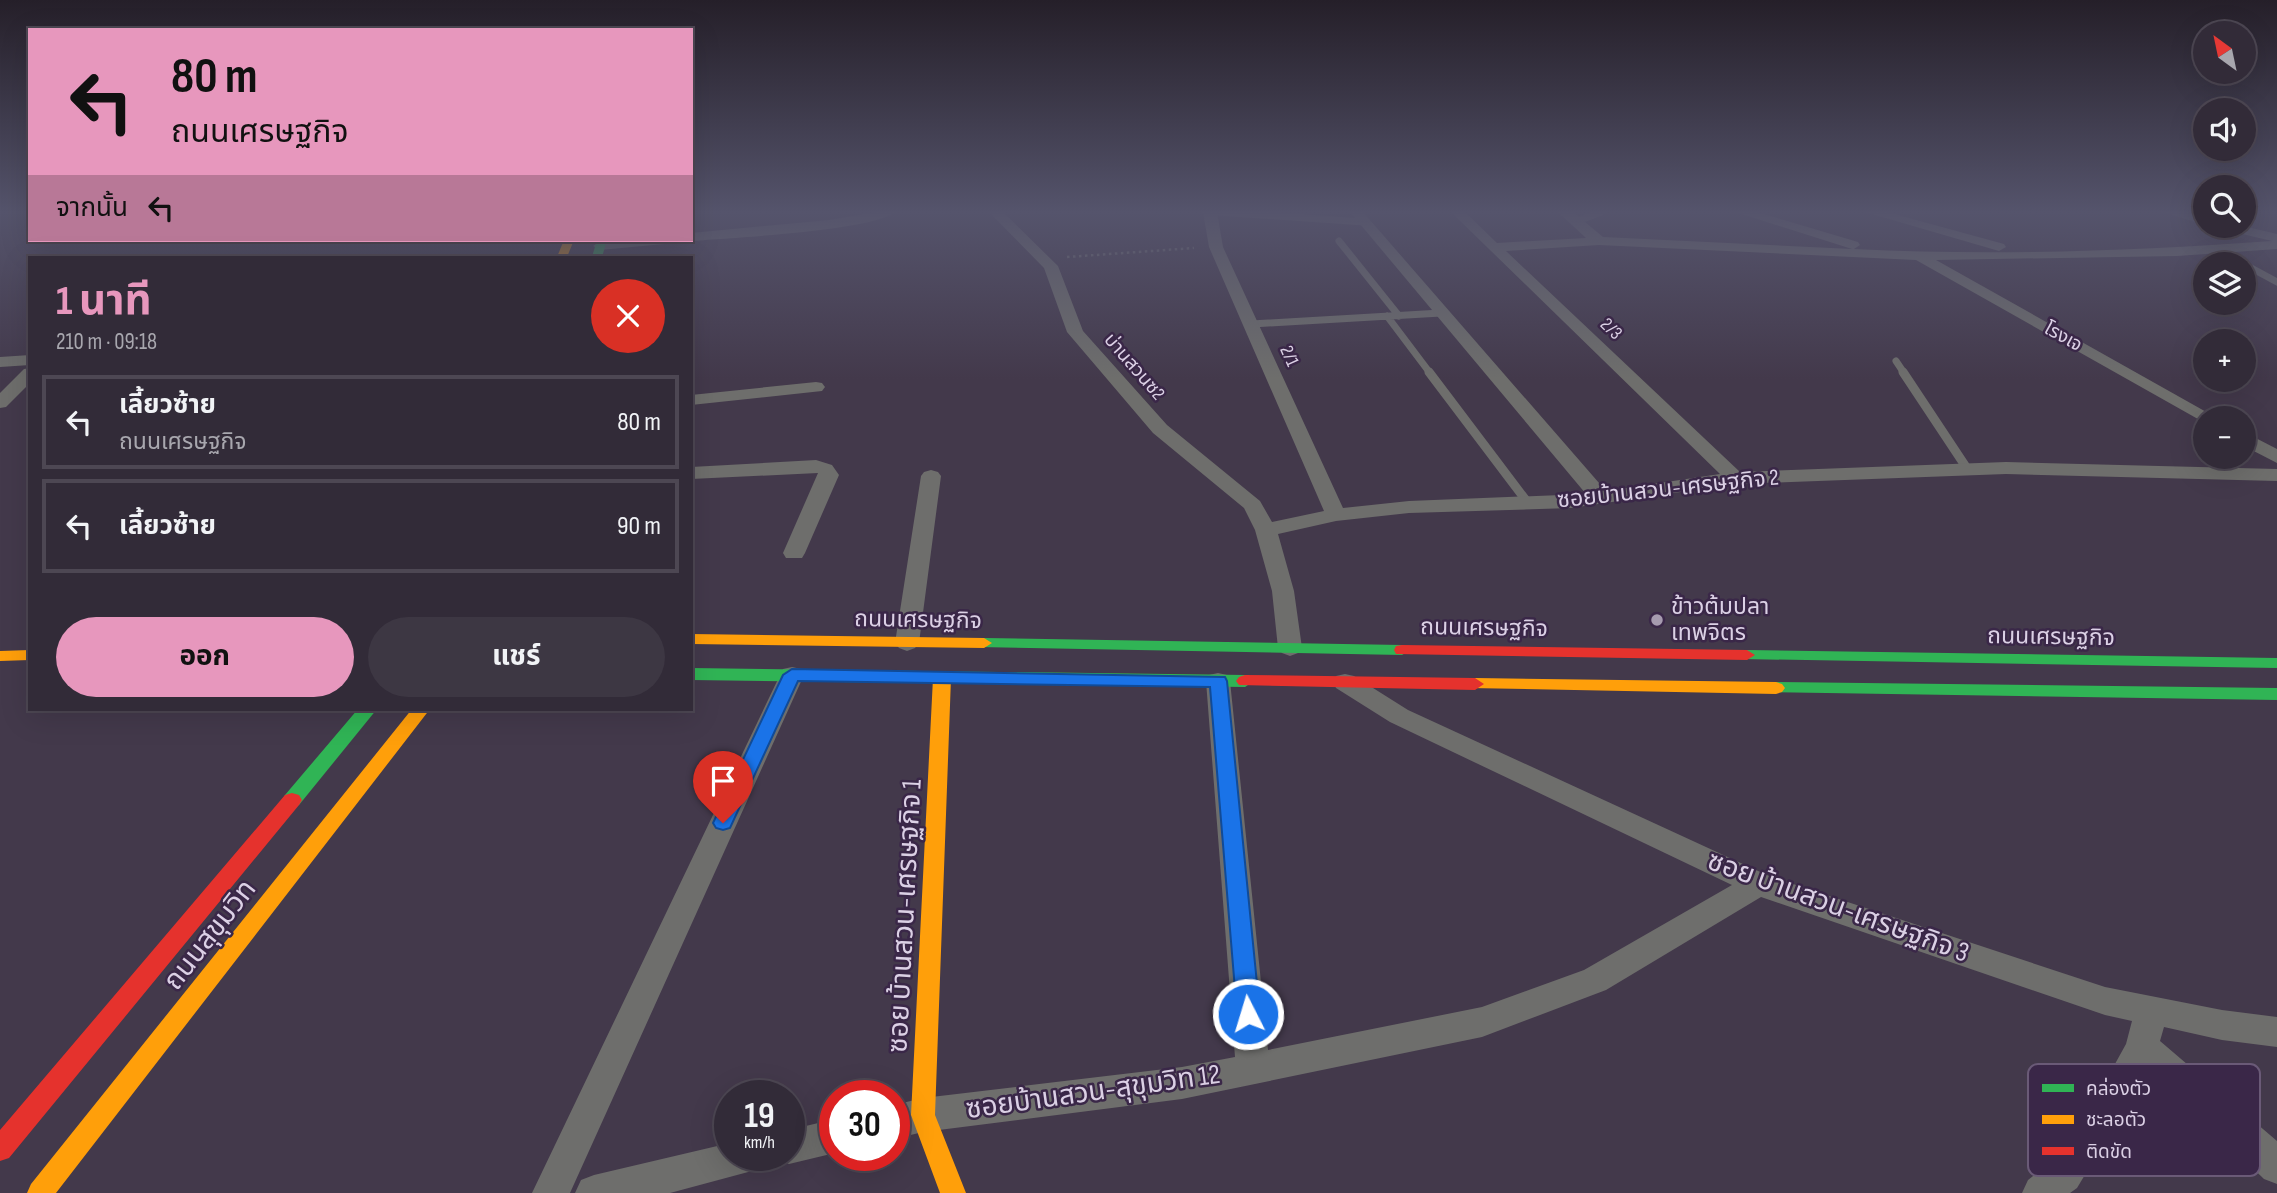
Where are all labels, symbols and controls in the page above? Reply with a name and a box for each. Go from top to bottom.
north arrow [2193,21,2256,84]
map controls [2193,21,2256,469]
text: 80 m [171,48,258,107]
icon: left [56,56,147,147]
button: sound [2193,98,2256,161]
text: ถนนเศรษฐกิจ [171,113,349,152]
button: search [2193,175,2256,238]
icon: left [142,189,180,227]
text: จากนั้น [56,193,128,224]
button: layers [2193,252,2256,315]
text: 1 นาที [56,276,151,327]
button: close [591,279,665,353]
street label: 2/3 [1595,313,1627,345]
street label: โรงเจ [2040,317,2086,357]
text: 210 m · 09:18 [56,328,157,356]
street label: บ่านสวนซ2 [1099,328,1170,405]
button: + [2193,329,2256,392]
street label: 2/1 [1274,342,1304,370]
text: เลี้ยวซ้าย [119,390,216,421]
icon: left [60,403,98,441]
button: − [2193,406,2256,469]
text: 80 m [617,407,661,438]
text: ถนนเศรษฐกิจ [119,428,247,456]
street label: ซอยบ้านสวน-เศรษฐกิจ 2 [1556,463,1780,515]
icon: left [60,507,98,545]
text: เลี้ยวซ้าย [119,511,216,542]
text: 90 m [617,511,661,542]
place label: ข้าวต้มปลา เทพจิตร [1671,593,1769,647]
street label: ถนนเศรษฐกิจ [854,605,982,635]
marker: ข้าวต้มปลา เทพจิตร [1649,612,1665,628]
street label: ถนนเศรษฐกิจ [1420,613,1548,643]
button: ออก [56,617,354,697]
button: แชร์ [368,617,665,697]
street label: ถนนเศรษฐกิจ [1987,622,2115,652]
pin [693,751,753,823]
icon: arrive [704,762,742,800]
street label: ซอย บ้านสวน-เศรษฐกิจ 1 [881,778,929,1054]
street label: ซอย บ้านสวน-เศรษฐกิจ 3 [1703,844,1973,970]
street label: ถนนสุขุมวิท [157,873,263,997]
position arrow [1211,977,1285,1051]
street label: ซอยบ้านสวน-สุขุมวิท 12 [964,1058,1222,1126]
legend [2028,1064,2260,1176]
text: คล่องตัว [2086,1077,2151,1101]
speed limit sign: 30 [819,1080,910,1171]
text: 19 [744,1095,775,1138]
text: ชะลอตัว [2086,1109,2146,1132]
text: km/h [744,1132,775,1153]
text: ติดขัด [2086,1141,2132,1164]

